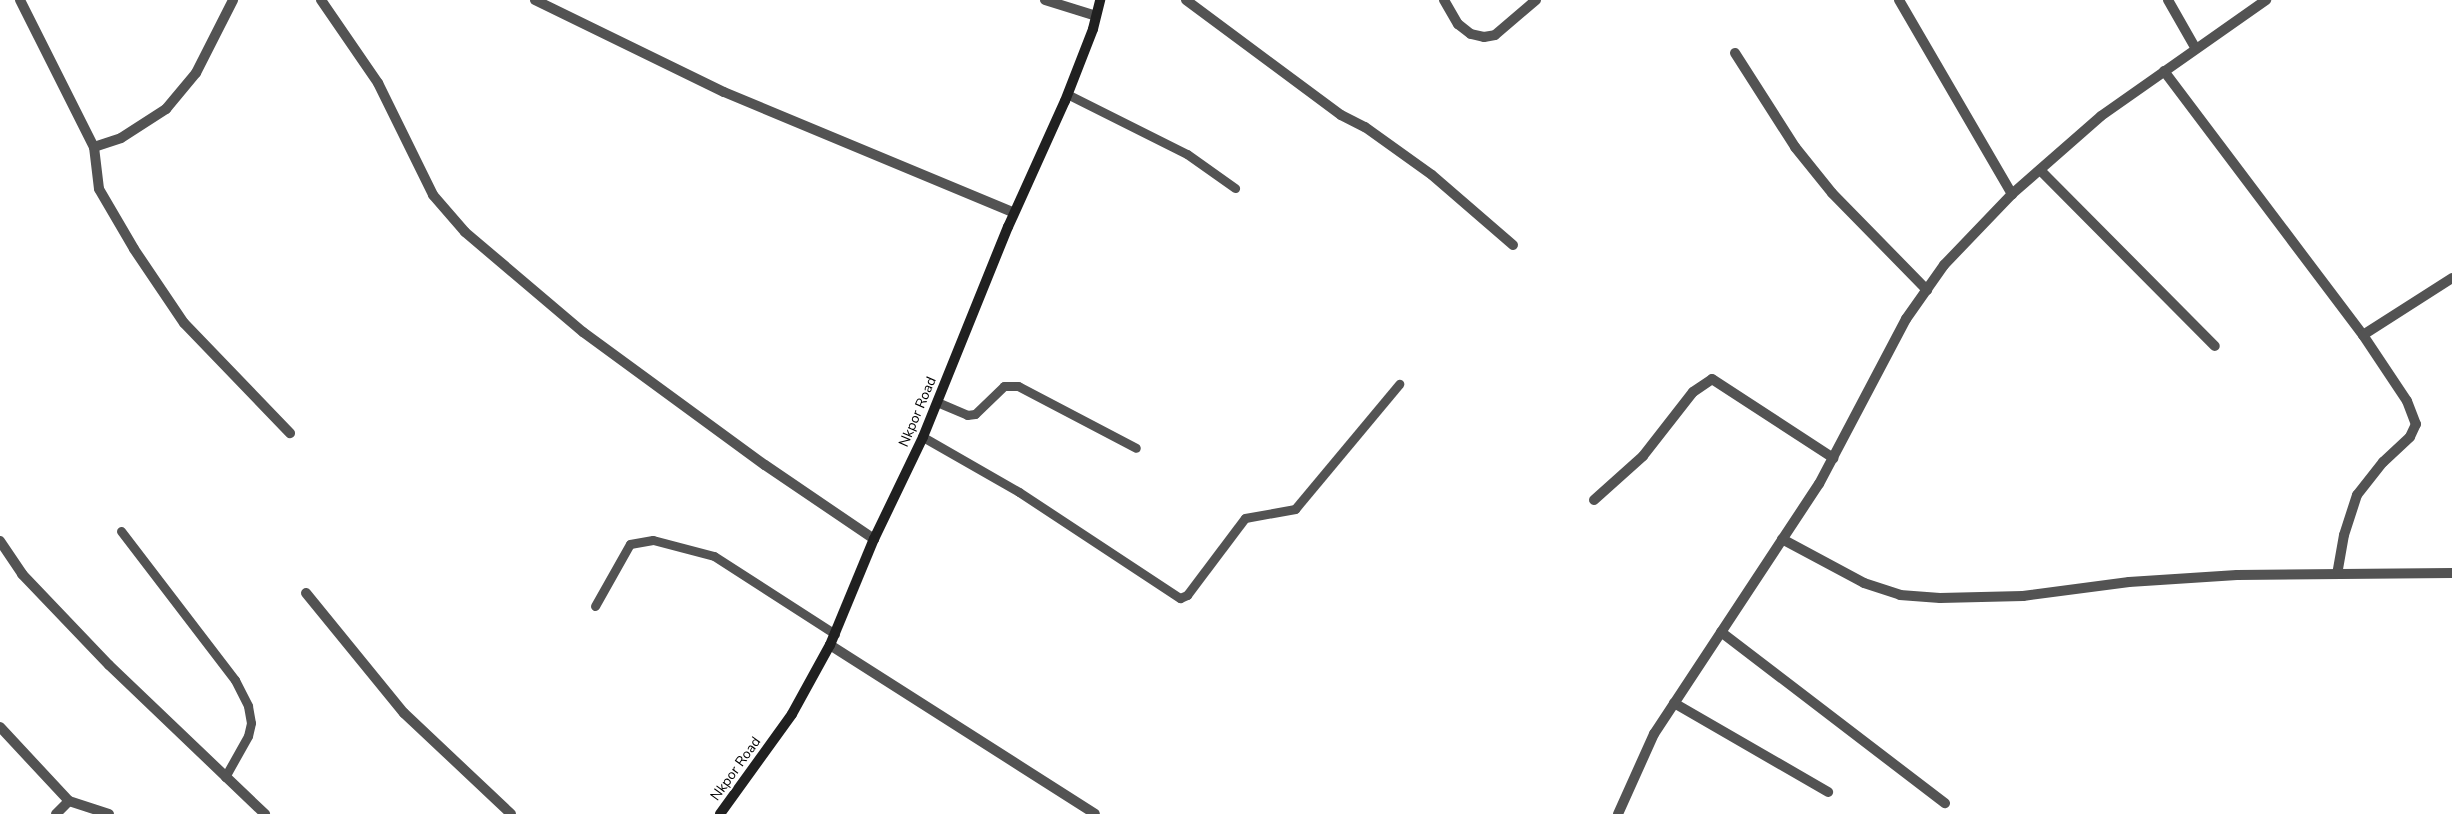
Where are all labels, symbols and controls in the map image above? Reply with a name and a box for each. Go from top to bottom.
street label: Nkpor Road [896,374,940,450]
street label: Nkpor Road [707,734,765,804]

